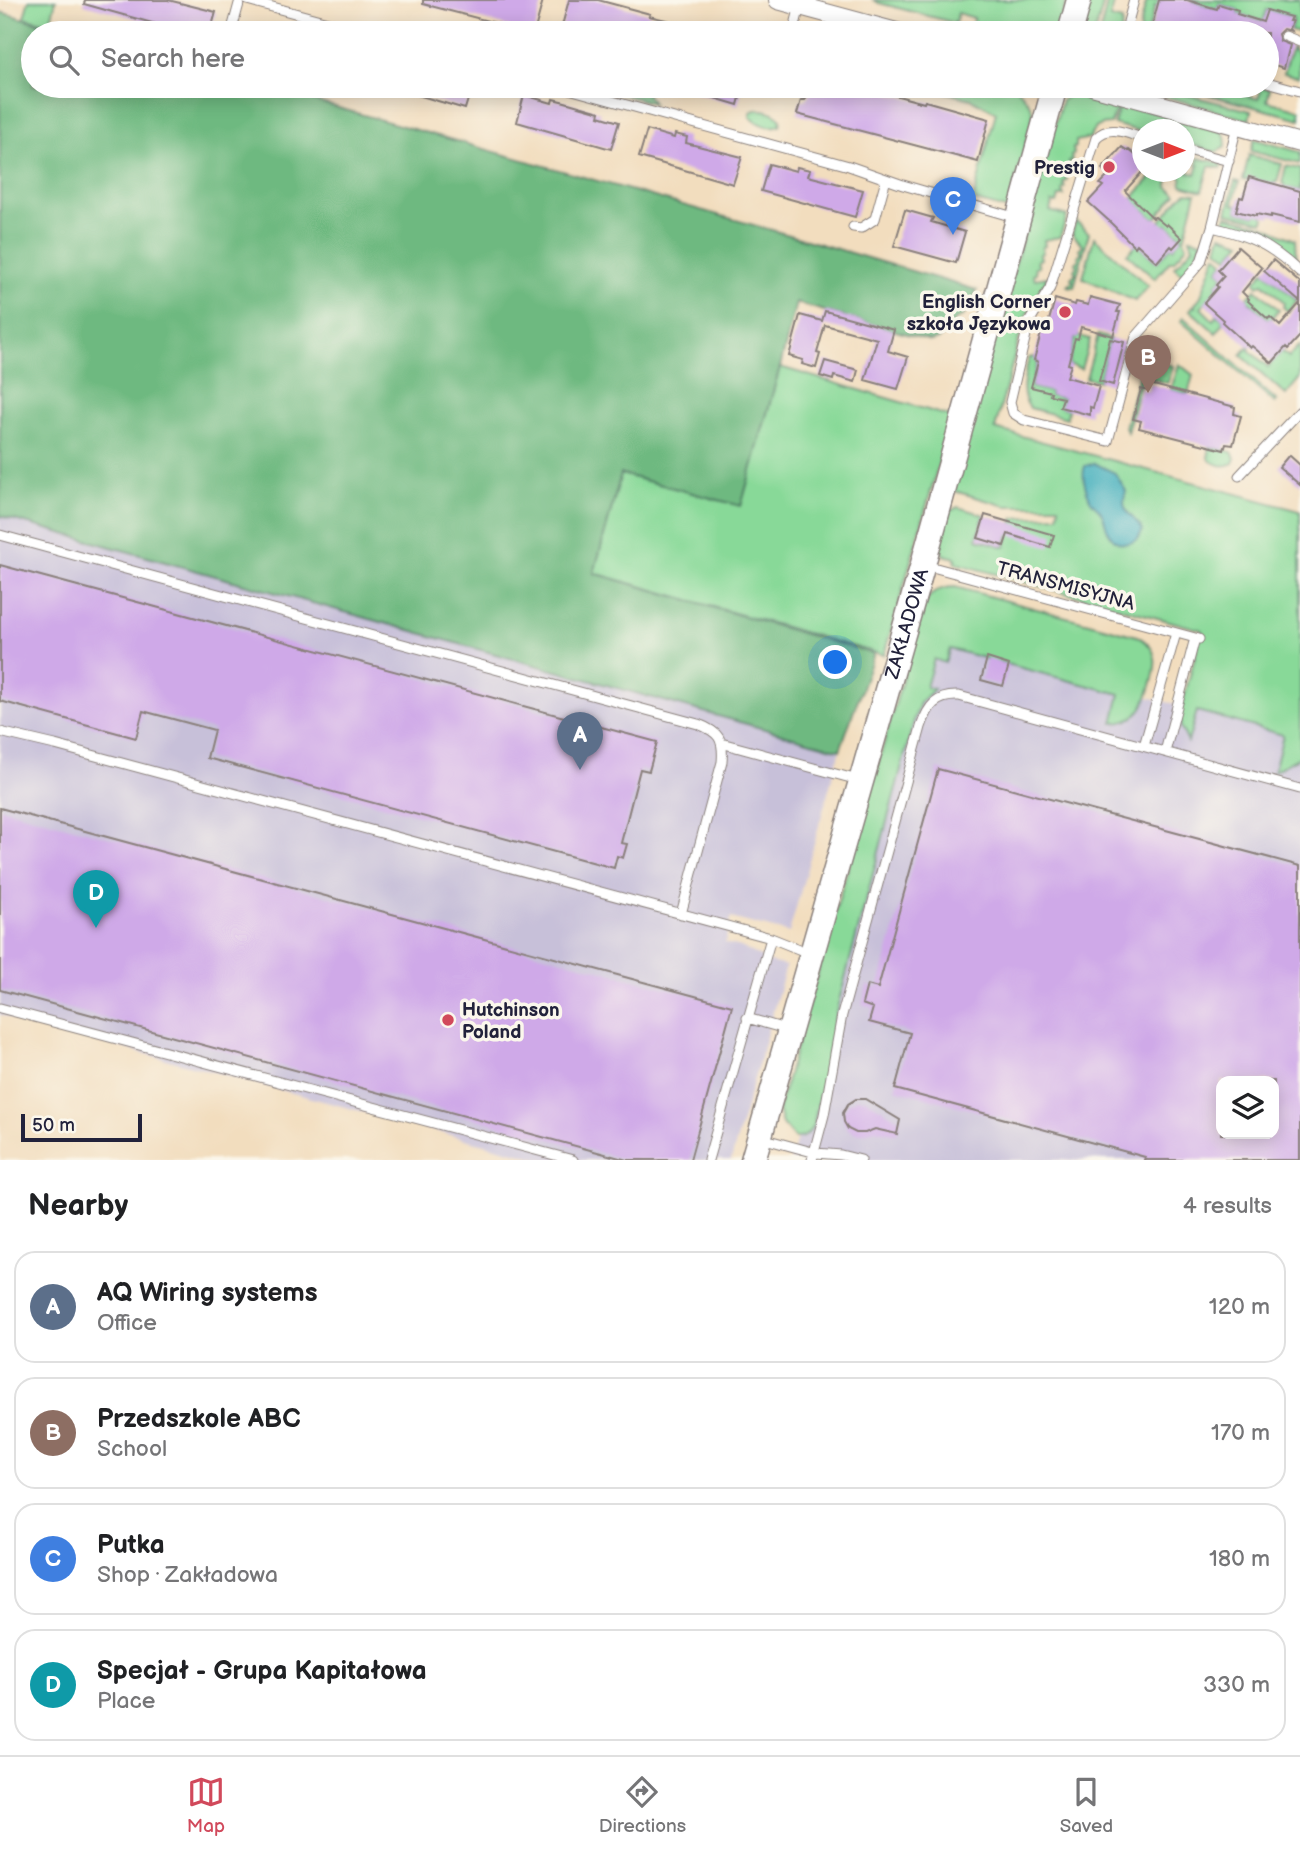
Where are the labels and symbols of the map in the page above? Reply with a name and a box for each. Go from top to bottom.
north arrow [1132,119,1195,182]
place label: Prestig [1034,157,1095,180]
marker: Prestig [1101,159,1117,175]
pin: C [930,177,976,235]
place label: English Corner szkoła Językowa [907,291,1051,336]
marker: English Corner szkoła Językowa [1057,304,1073,320]
pin: B [1125,335,1171,393]
street label: TRANSMISYJNA [994,557,1137,616]
street label: ZAKŁADOWA [881,566,934,682]
your location [818,645,852,679]
pin: A [557,712,603,770]
pin: D [73,870,119,928]
place label: Hutchinson Poland [462,999,560,1044]
marker: Hutchinson Poland [440,1012,456,1028]
scale bar [21,1111,142,1143]

